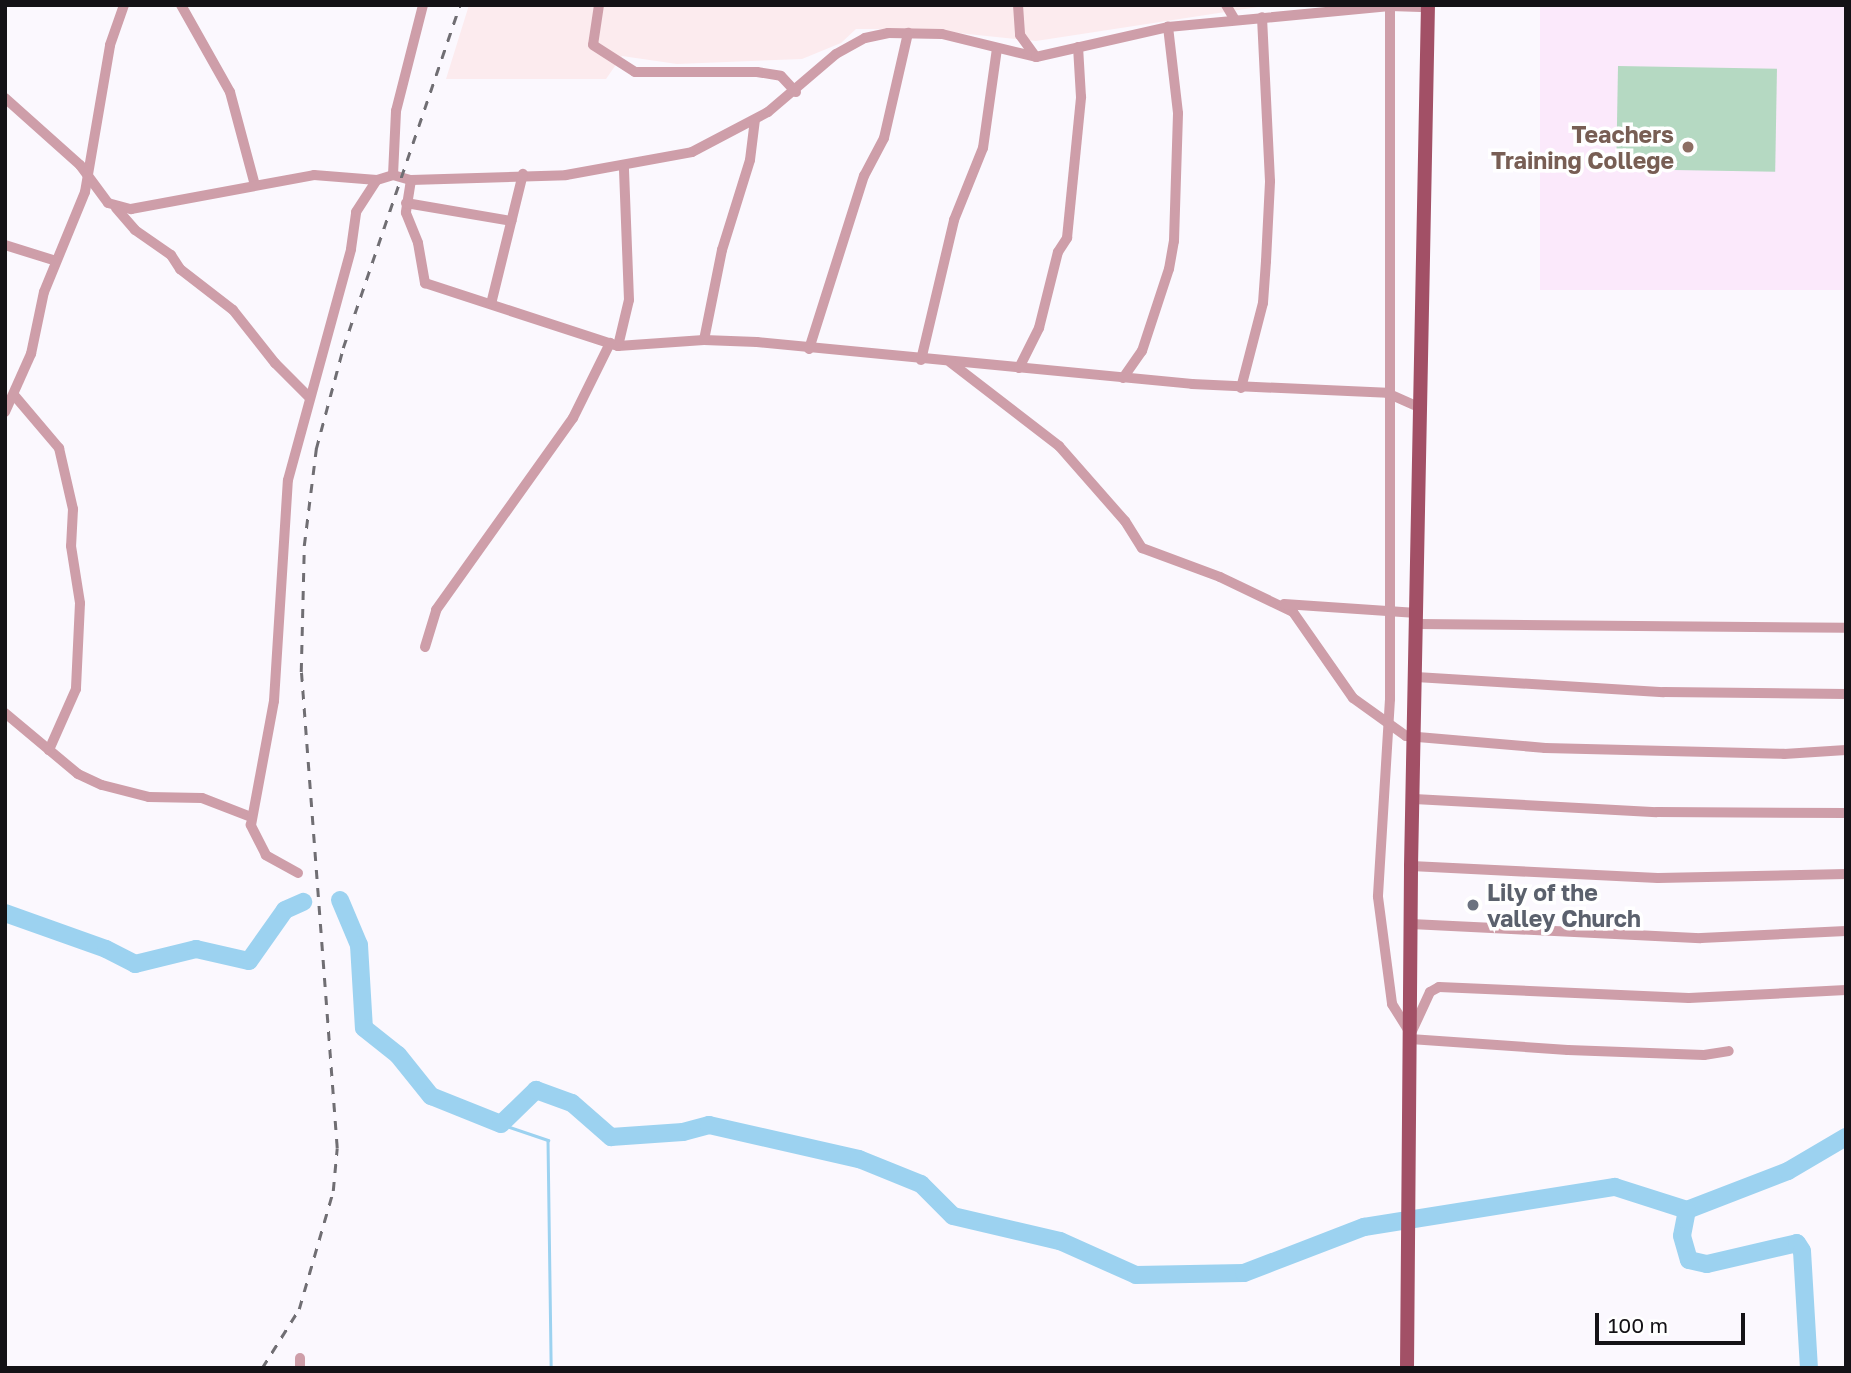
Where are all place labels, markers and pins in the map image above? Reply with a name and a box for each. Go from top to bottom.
place label: Teachers Training College [1491,120,1674,174]
marker: Teachers Training College [1680,139,1696,155]
place label: Lily of the valley Church [1487,878,1641,932]
marker: Lily of the valley Church [1465,897,1481,913]

